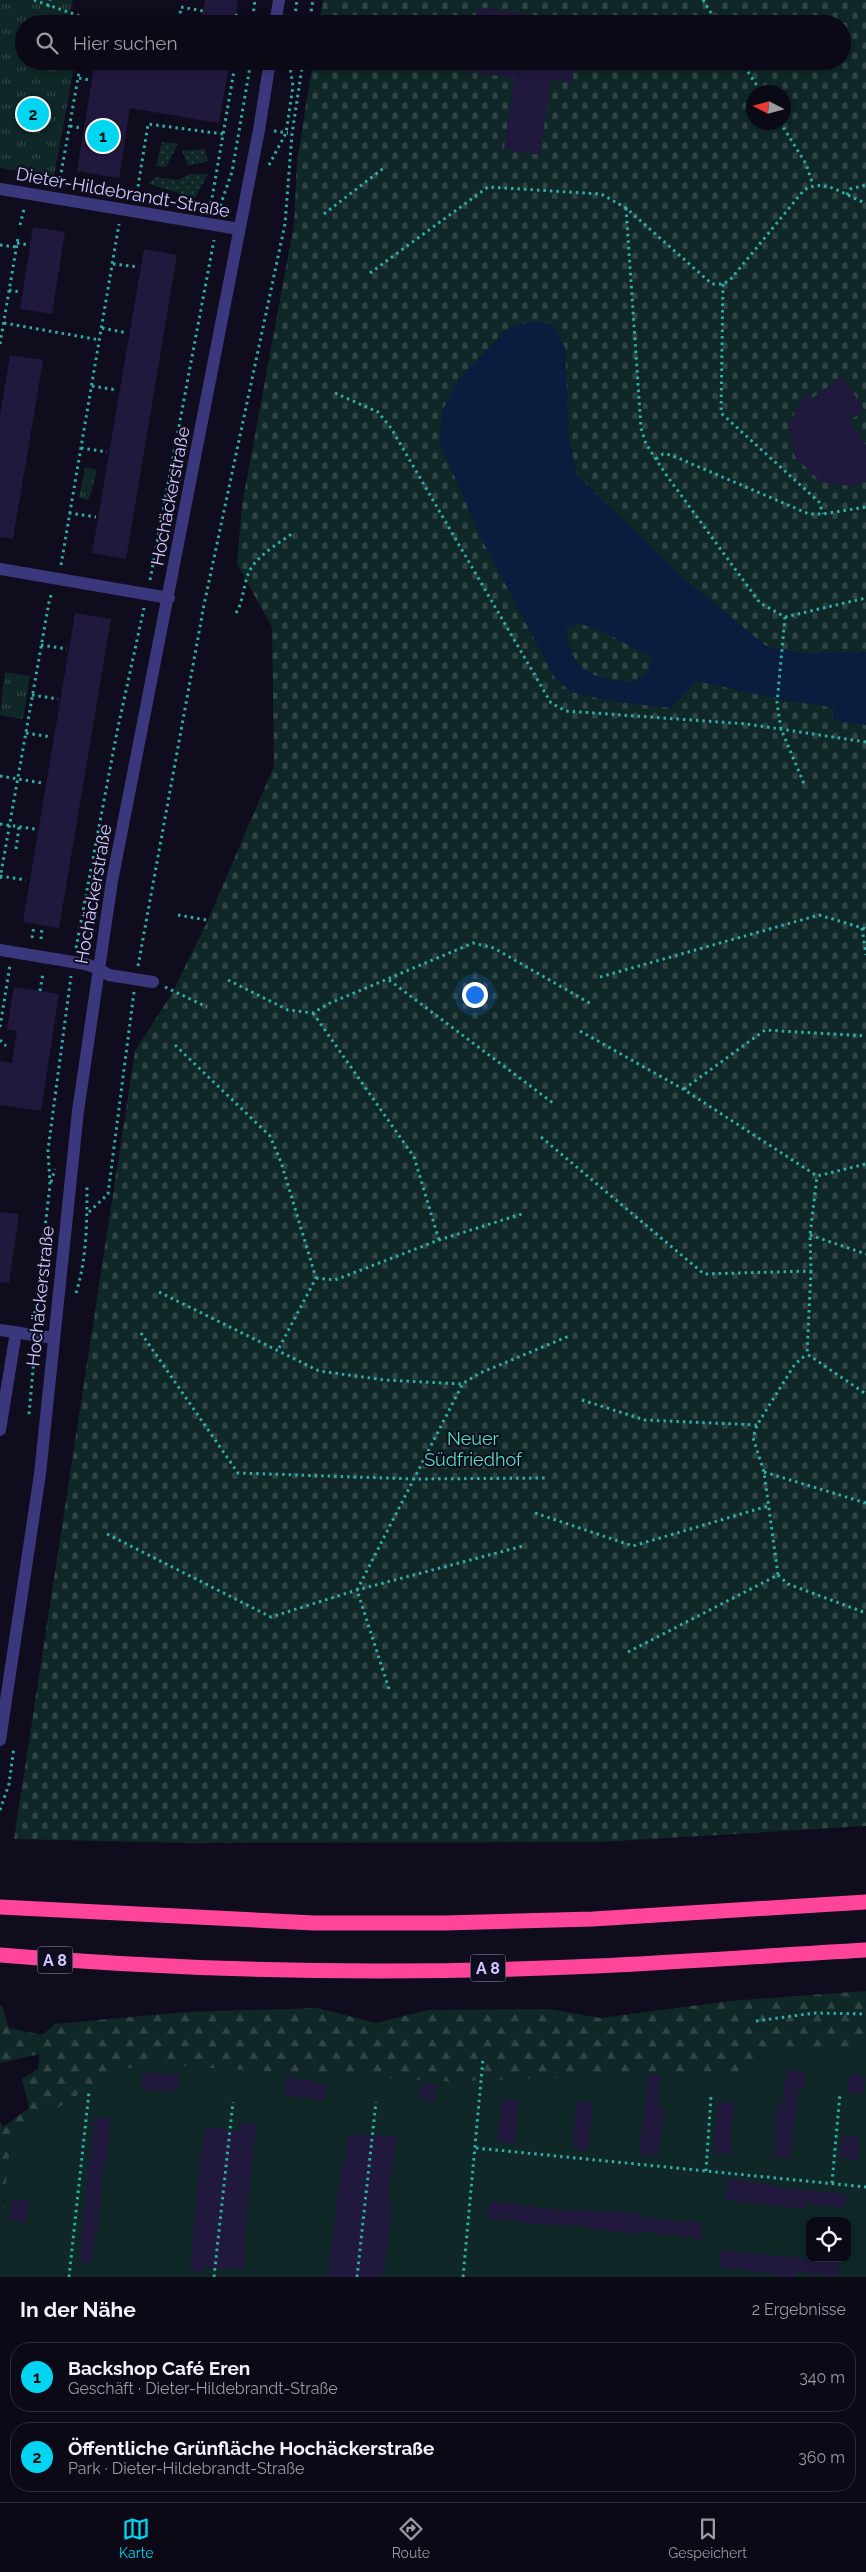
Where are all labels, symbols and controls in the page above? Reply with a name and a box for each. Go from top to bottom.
search box [15,15,851,70]
icon: search [33,29,61,57]
text: Hier suchen [73,32,178,54]
north arrow [746,85,791,130]
pin: 2 [17,95,49,133]
pin: 1 [87,117,119,155]
street label: Dieter-Hildebrandt-Straße [14,163,232,221]
street label: Hochäckerstraße [146,424,194,567]
street label: Hochäckerstraße [70,822,116,965]
your location [462,982,488,1008]
street label: Hochäckerstraße [22,1224,58,1367]
park label: Neuer Südfriedhof [424,1428,523,1470]
road number: A 8 [38,1946,72,1974]
road number: A 8 [470,1955,506,1982]
map controls [806,2217,851,2262]
button: locate [806,2217,851,2262]
text: In der Nähe [20,2297,136,2322]
text: 2 Ergebnisse [752,2300,846,2319]
text: Backshop Café Eren [68,2357,250,2379]
text: 1 [33,2368,41,2387]
text: 340 m [799,2368,845,2387]
text: Geschäft · Dieter-Hildebrandt-Straße [68,2379,338,2398]
text: Öffentliche Grünfläche Hochäckerstraße [68,2437,434,2459]
text: 2 [32,2448,42,2467]
text: 360 m [798,2448,845,2467]
text: Park · Dieter-Hildebrandt-Straße [68,2459,304,2478]
tab: Karte [119,2515,153,2561]
tab: Route [392,2515,430,2561]
tab: Gespeichert [668,2515,747,2561]

